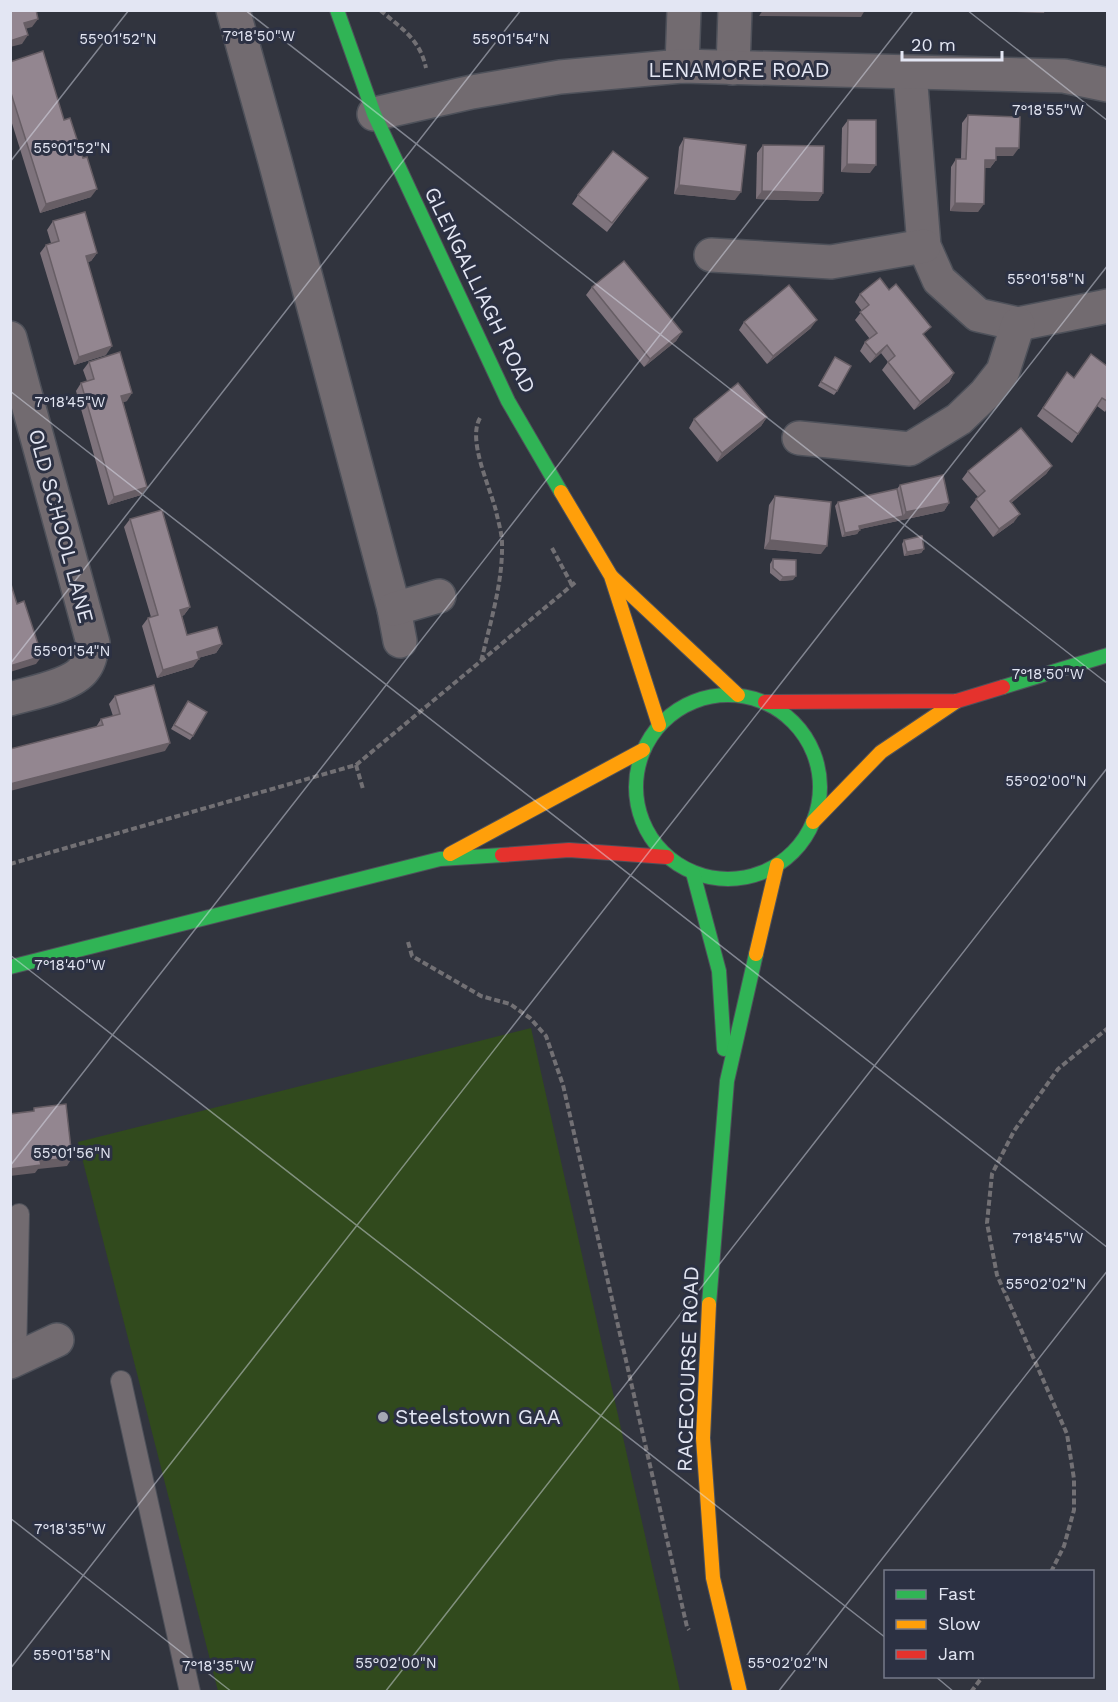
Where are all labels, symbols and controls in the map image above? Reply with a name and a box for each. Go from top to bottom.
scale bar [902,24,1002,62]
text: 7°18'50"W [223,27,295,45]
text: 55°01'52"N [79,30,157,48]
text: 55°01'54"N [472,30,550,48]
text: 20 m [911,34,956,55]
street label: LENAMORE ROAD [648,57,830,82]
text: 7°18'55"W [1012,101,1084,119]
text: 55°01'52"N [33,139,111,157]
street label: GLENGALLIAGH ROAD [420,183,541,397]
text: 55°01'58"N [1007,270,1085,288]
text: 7°18'45"W [35,393,105,411]
street label: OLD SCHOOL LANE [24,426,99,626]
text: 55°01'54"N [33,642,111,660]
text: 7°18'50"W [1012,665,1084,683]
text: 55°02'00"N [1005,772,1087,790]
text: 7°18'40"W [34,956,106,974]
text: 55°01'56"N [33,1144,111,1162]
text: 7°18'45"W [1013,1229,1083,1247]
street label: RACECOURSE ROAD [671,1266,704,1472]
text: 55°02'02"N [1005,1275,1087,1293]
place label: Steelstown GAA [395,1404,561,1429]
marker: Steelstown GAA [376,1410,390,1424]
text: 7°18'35"W [34,1520,106,1538]
legend [884,1570,1094,1678]
text: Fast [938,1583,976,1604]
text: Slow [938,1613,981,1634]
text: Jam [938,1643,975,1664]
text: 55°01'58"N [33,1646,111,1664]
text: 55°02'00"N [355,1654,437,1672]
text: 55°02'02"N [747,1654,829,1672]
text: 7°18'35"W [182,1657,254,1675]

